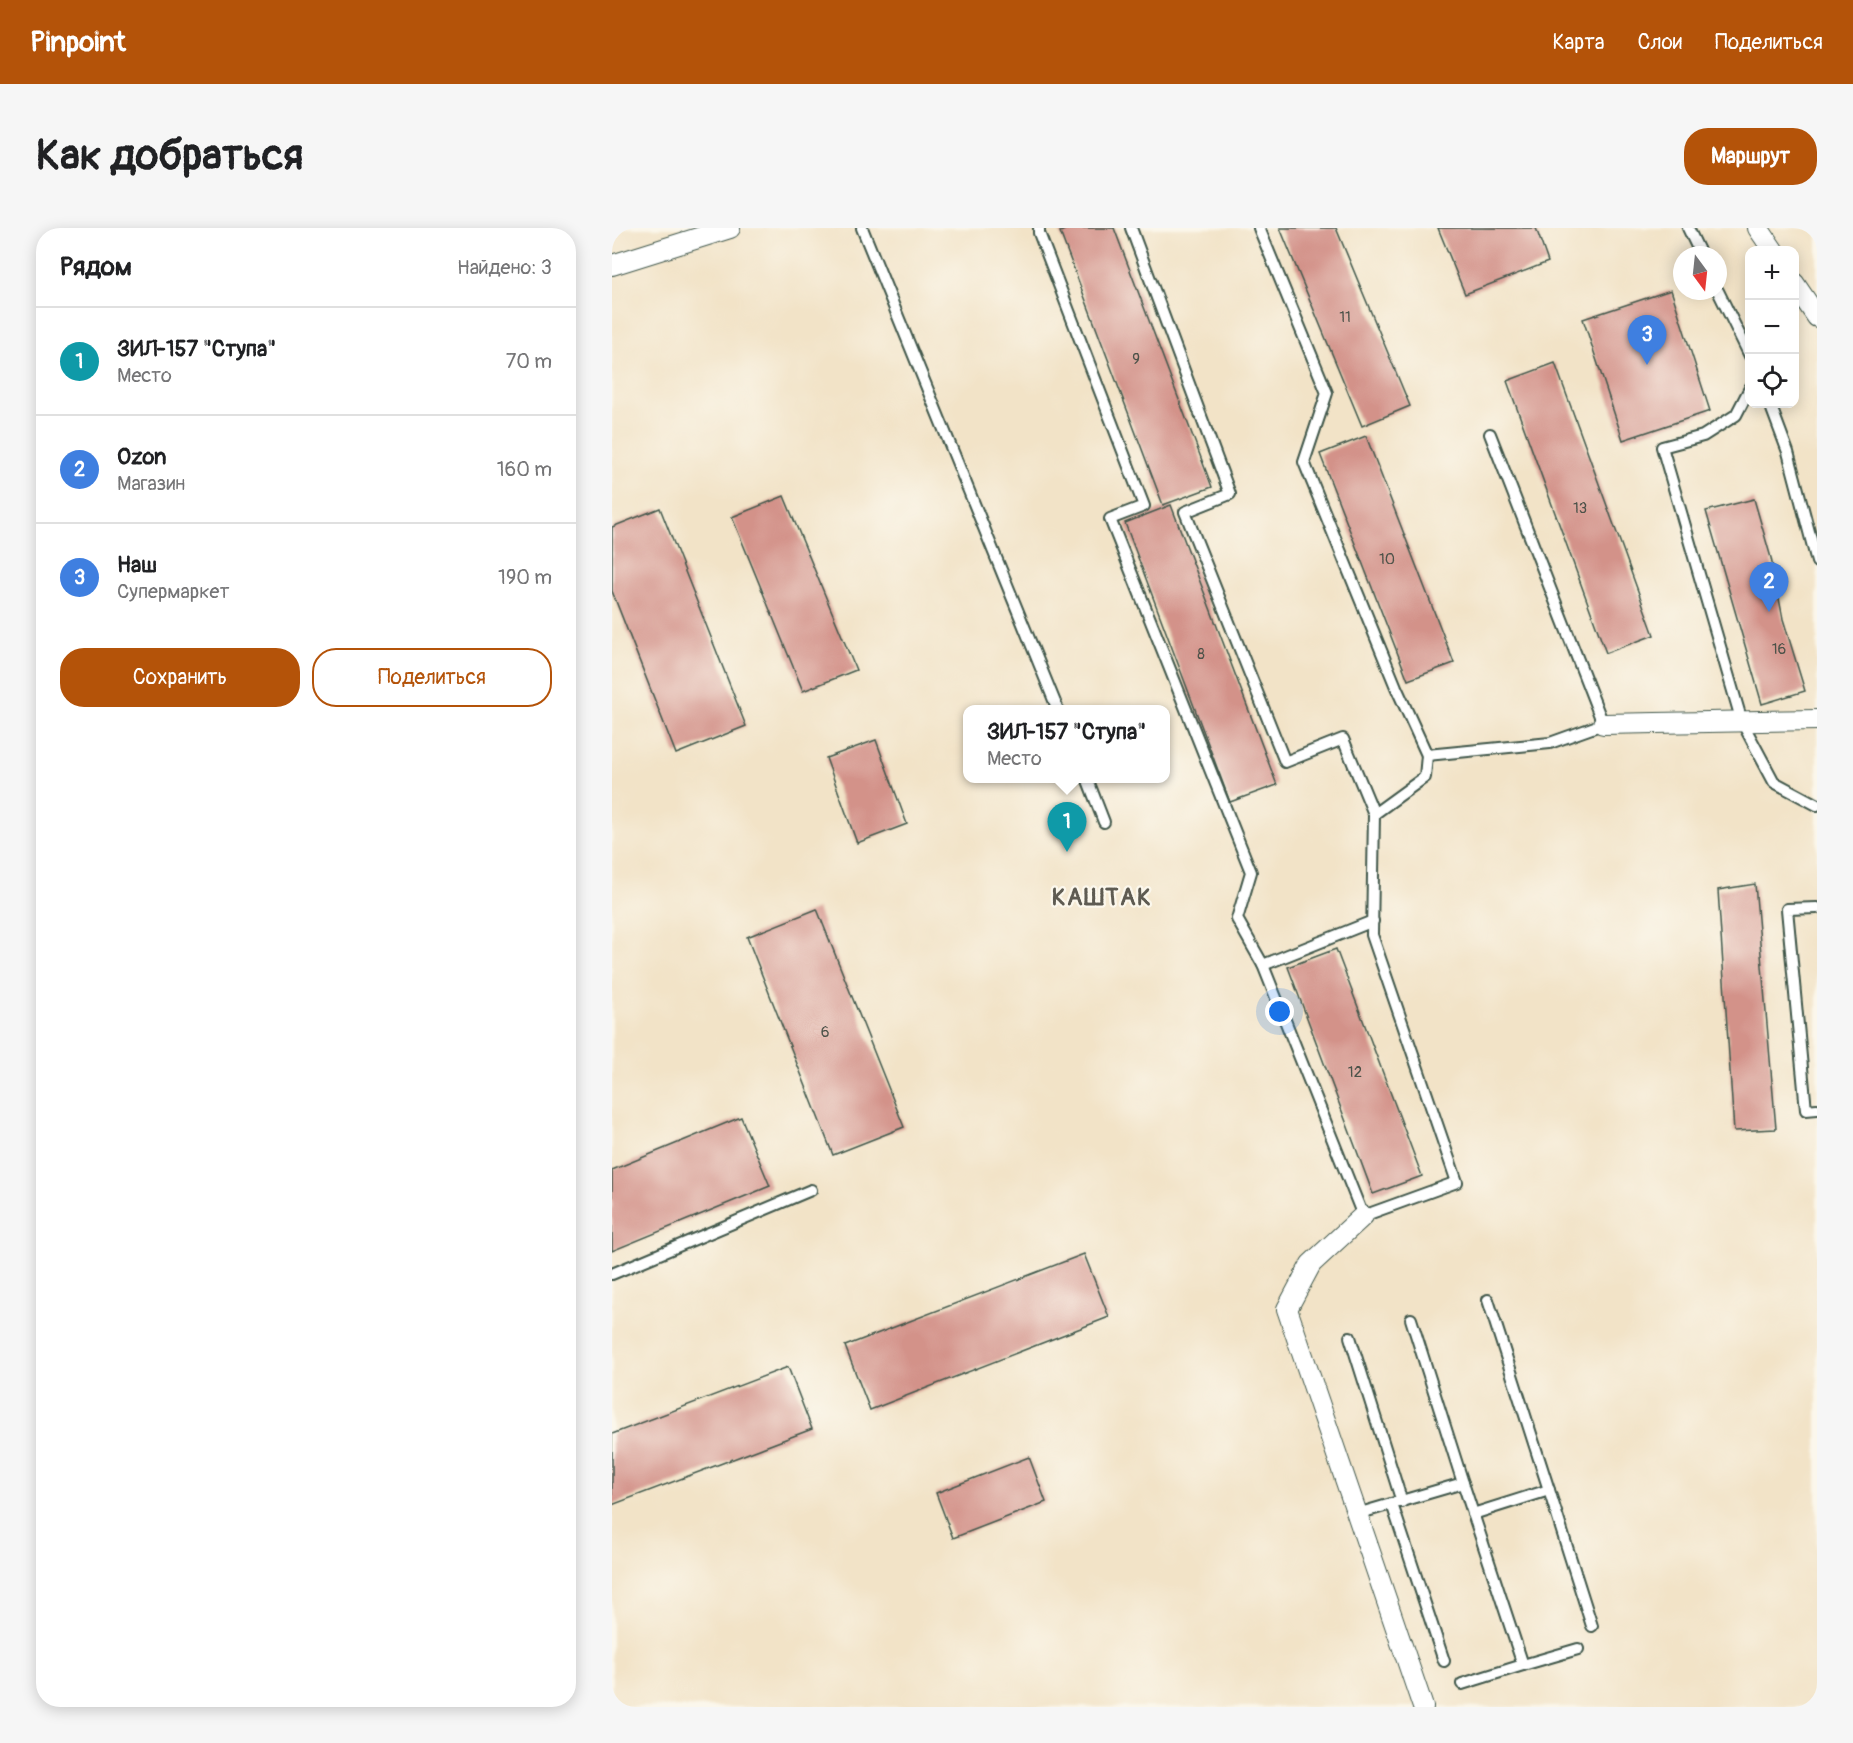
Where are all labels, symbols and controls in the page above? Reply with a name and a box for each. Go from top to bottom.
text: Pinpoint [30,25,126,60]
text: Карта [1552,29,1604,56]
text: Слои [1637,29,1682,56]
text: Поделиться [1715,29,1823,56]
button: Маршрут [1684,128,1817,185]
text: Как добраться [36,130,303,182]
north arrow [1673,246,1727,300]
map controls [1745,246,1799,408]
button: + [1745,246,1799,300]
text: Рядом [60,251,132,283]
text: Найдено: 3 [457,255,552,280]
button: − [1745,300,1799,354]
house number: 11 [1339,308,1351,327]
pin: 3 [1628,316,1666,365]
text: ЗИЛ-157 "Ступа" [117,335,276,363]
text: 1 [76,349,83,374]
text: 70 m [506,349,552,374]
house number: 9 [1132,350,1140,369]
button: locate [1745,354,1799,408]
text: Место [117,363,172,388]
text: Ozon [117,443,166,471]
text: 2 [74,457,85,482]
text: 160 m [497,457,552,482]
text: Магазин [117,471,185,496]
house number: 13 [1573,499,1587,518]
house number: 10 [1379,550,1395,569]
text: Наш [117,551,157,579]
pin: 2 [1750,562,1788,612]
text: 3 [74,565,85,590]
text: 190 m [498,565,552,590]
text: Супермаркет [117,579,229,604]
house number: 16 [1772,640,1786,659]
house number: 8 [1197,645,1205,664]
button: Сохранить [60,648,300,707]
button: Поделиться [312,648,552,707]
popup [963,705,1170,783]
text: ЗИЛ-157 "Ступа" [987,718,1146,746]
text: Место [987,746,1042,771]
pin: 1 [1048,802,1086,852]
district label: КАШТАК [1052,883,1152,912]
your location [1265,997,1294,1026]
house number: 6 [821,1023,829,1042]
house number: 12 [1348,1063,1362,1082]

